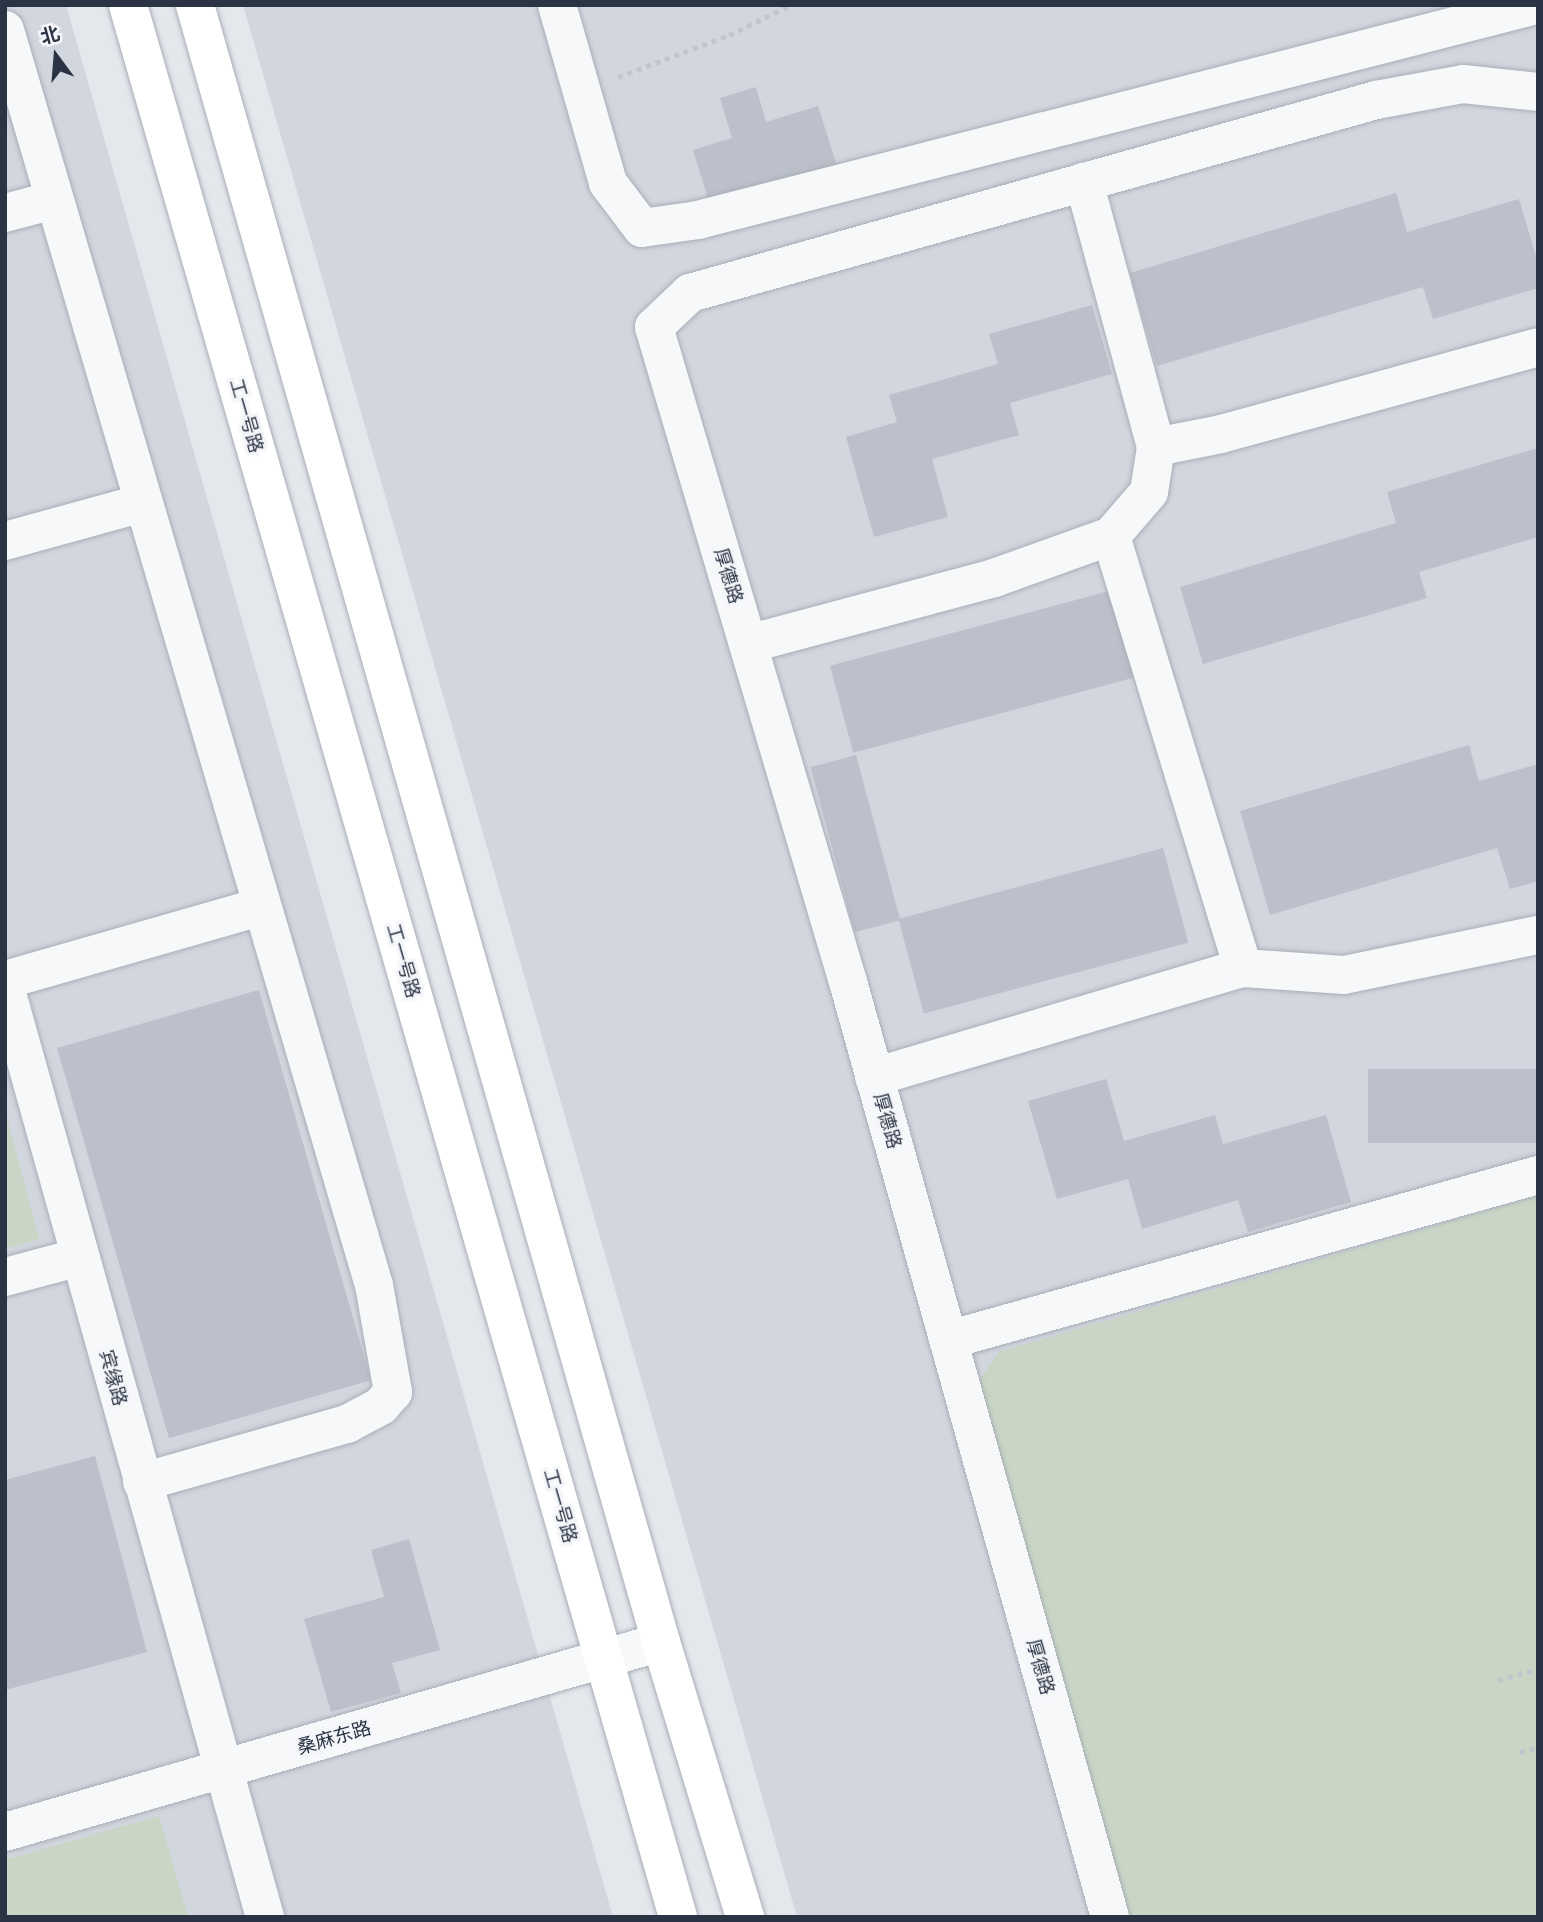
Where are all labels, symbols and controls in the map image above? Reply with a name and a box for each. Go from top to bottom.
text: 北 [37,20,63,51]
north arrow [21,21,91,91]
street label: 工一号路 [225,376,267,456]
street label: 厚德路 [709,545,747,607]
street label: 工一号路 [382,921,424,1001]
street label: 厚德路 [868,1090,906,1152]
street label: 宾缘路 [95,1348,131,1408]
street label: 工一号路 [539,1466,581,1546]
street label: 厚德路 [1021,1636,1059,1698]
street label: 桑麻东路 [294,1717,374,1759]

